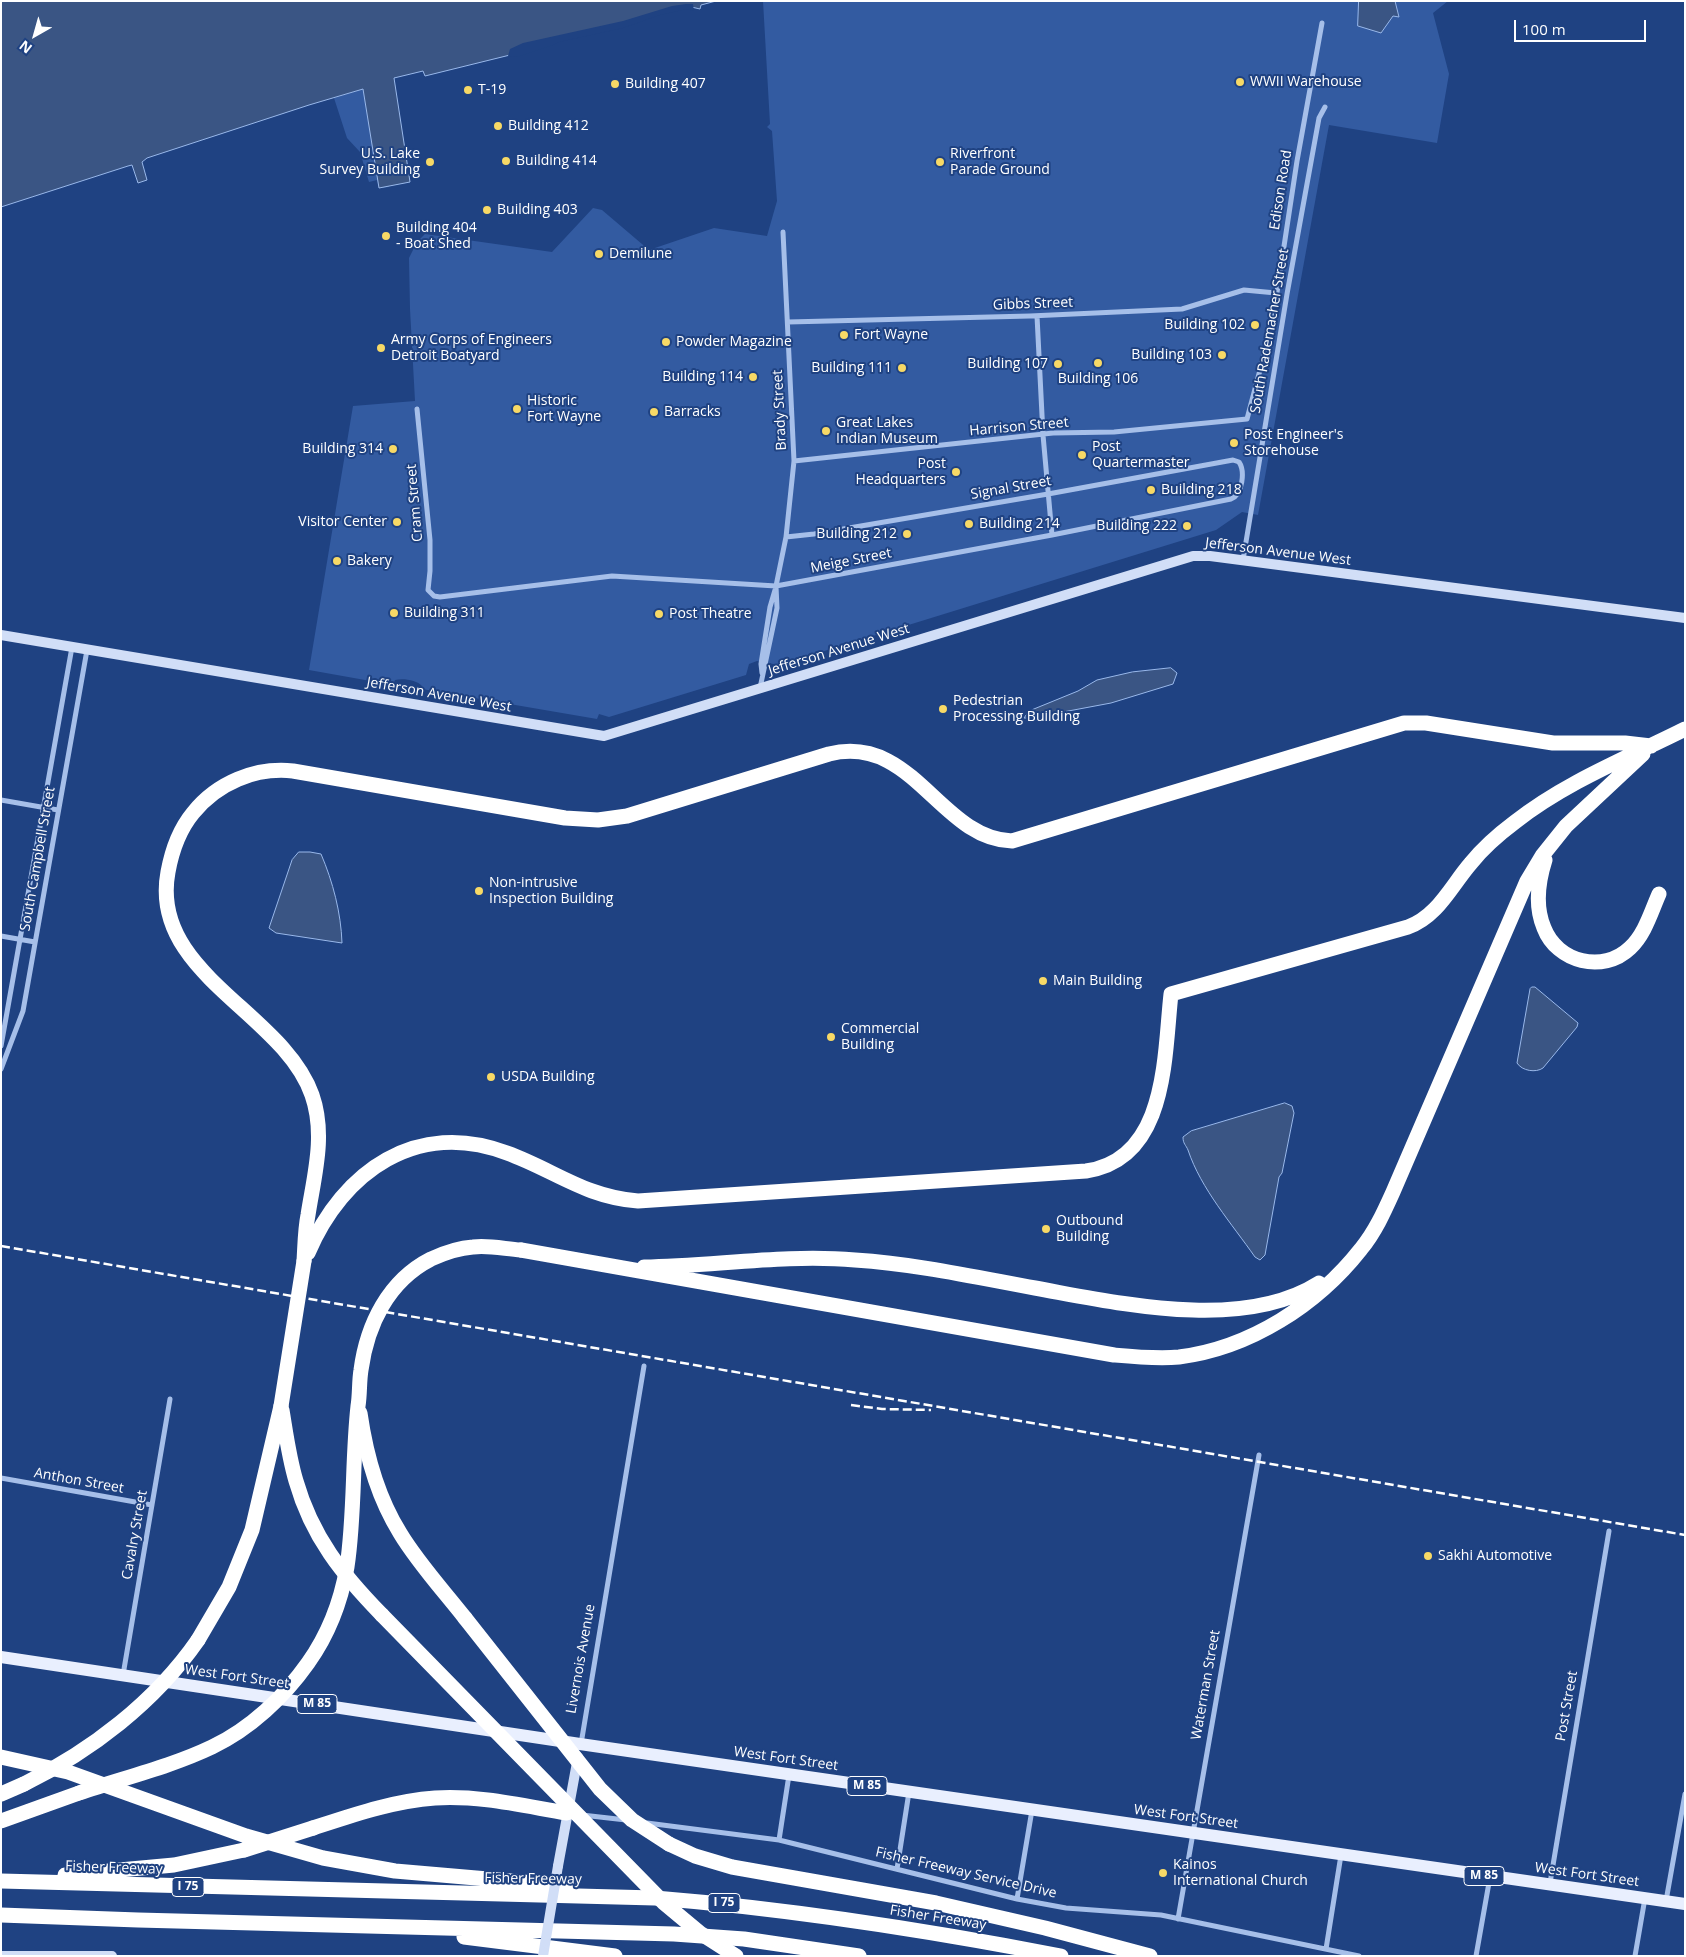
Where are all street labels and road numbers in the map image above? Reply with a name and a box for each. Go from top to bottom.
street label: Edison Road [1266,149,1296,231]
street label: South Rademacher Street [1247,247,1293,415]
street label: Gibbs Street [993,294,1073,314]
street label: Brady Street [769,369,791,451]
street label: Harrison Street [969,414,1069,440]
street label: Cram Street [403,463,427,543]
street label: Signal Street [969,473,1053,503]
street label: Jefferson Avenue West [1204,535,1352,569]
street label: Meige Street [809,545,893,577]
street label: Jefferson Avenue West [766,621,912,679]
street label: Jefferson Avenue West [365,674,513,716]
street label: South Campbell Street [17,786,59,932]
street label: Anthon Street [33,1465,125,1497]
street label: Cavalry Street [119,1489,151,1581]
street label: Livernois Avenue [563,1603,599,1715]
street label: Waterman Street [1188,1629,1224,1741]
street label: West Fort Street [184,1661,290,1693]
street label: Post Street [1553,1669,1581,1743]
road number: M 85 [297,1695,337,1714]
street label: West Fort Street [733,1743,839,1775]
road number: M 85 [847,1776,887,1795]
street label: West Fort Street [1133,1801,1239,1833]
street label: Fisher Freeway Service Drive [874,1844,1058,1902]
street label: Fisher Freeway [65,1858,163,1878]
street label: West Fort Street [1534,1859,1640,1891]
road number: M 85 [1464,1866,1504,1885]
street label: Fisher Freeway [484,1870,582,1888]
road number: I 75 [172,1878,204,1896]
road number: I 75 [708,1894,740,1912]
street label: Fisher Freeway [889,1902,987,1934]

